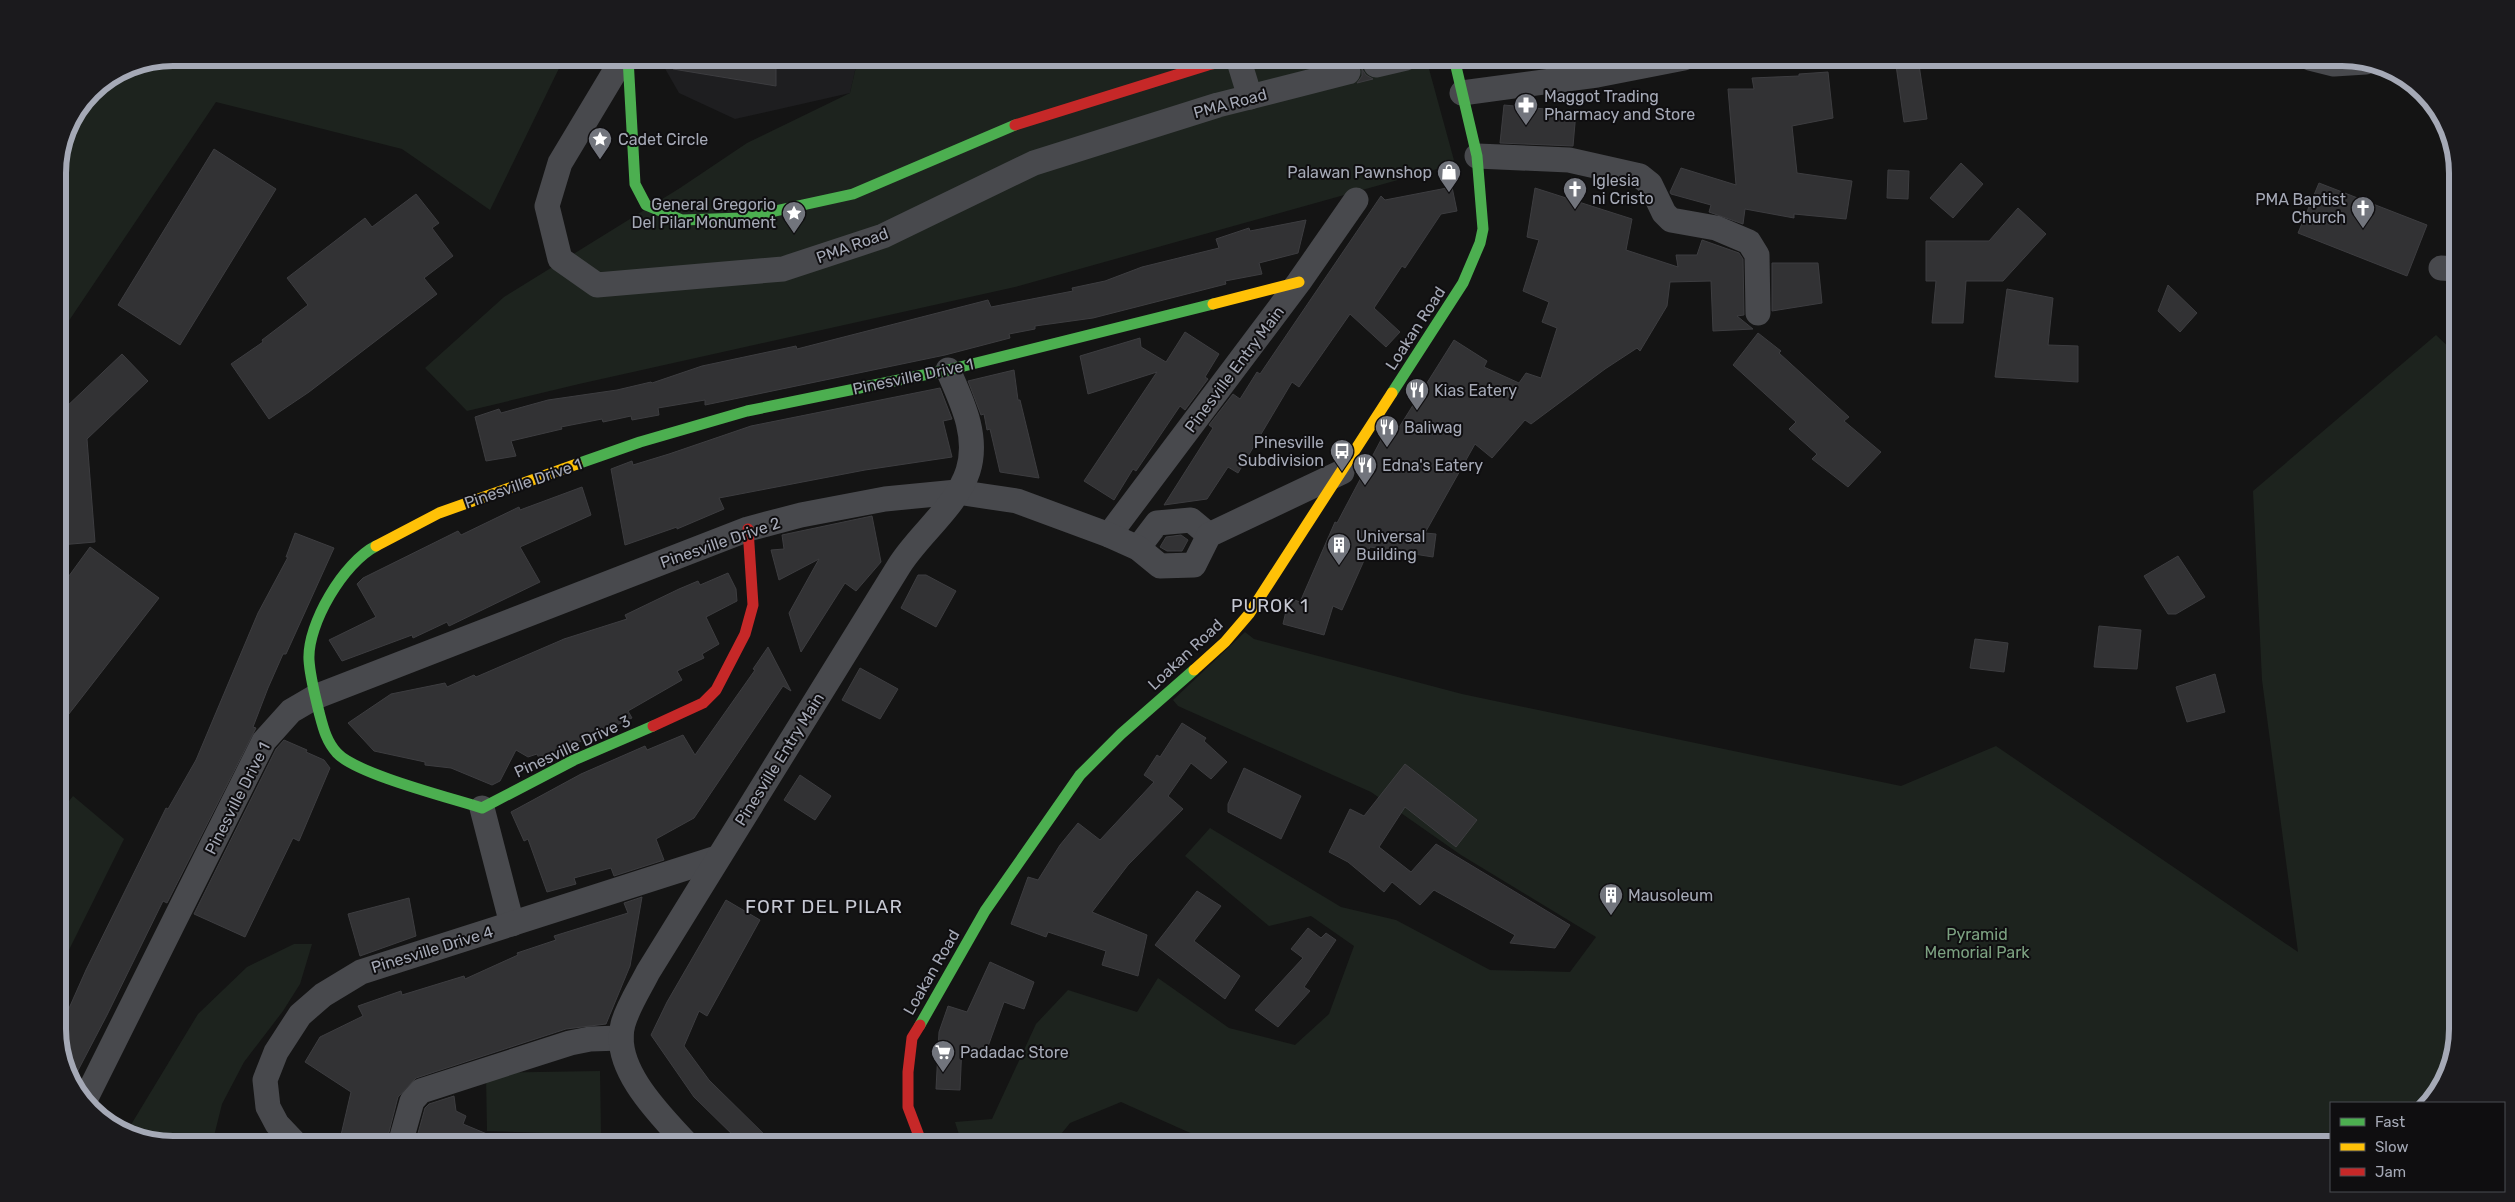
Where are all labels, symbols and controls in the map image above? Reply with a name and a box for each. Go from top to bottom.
street label: PMA Road [1191,85,1269,122]
place label: Maggot Trading Pharmacy and Store [1544,87,1695,124]
pharmacy icon: Maggot Trading Pharmacy and Store [1513,92,1539,126]
place icon: Cadet Circle [587,126,613,160]
place label: Cadet Circle [618,130,708,149]
shop icon: Palawan Pawnshop [1436,159,1462,193]
place label: Palawan Pawnshop [1287,163,1432,182]
place label: Iglesia ni Cristo [1592,171,1654,208]
church icon: Iglesia ni Cristo [1562,176,1588,210]
place label: PMA Baptist Church [2255,190,2346,227]
place label: General Gregorio Del Pilar Monument [631,195,776,232]
church icon: PMA Baptist Church [2350,195,2376,229]
place icon: General Gregorio Del Pilar Monument [781,200,807,234]
street label: PMA Road [814,224,891,267]
street label: Loakan Road [1381,283,1449,373]
street label: Pinesville Entry Main [1181,302,1288,436]
street label: Pinesville Drive 1 [851,354,975,399]
restaurant icon: Kias Eatery [1404,377,1430,411]
place label: Kias Eatery [1434,381,1517,400]
restaurant icon: Baliwag [1374,414,1400,448]
place label: Baliwag [1404,418,1462,437]
place label: Pinesville Subdivision [1238,433,1324,470]
bus stop icon: Pinesville Subdivision [1329,438,1355,472]
restaurant icon: Edna's Eatery [1352,452,1378,486]
street label: Pinesville Drive 1 [462,454,585,513]
place label: Edna's Eatery [1382,456,1483,475]
street label: Pinesville Drive 2 [658,513,783,572]
place label: Universal Building [1356,527,1425,564]
building icon: Universal Building [1326,532,1352,566]
district label: PUROK 1 [1231,595,1309,617]
street label: Loakan Road [1144,615,1227,694]
street label: Pinesville Entry Main [731,689,828,829]
street label: Pinesville Drive 3 [511,711,633,782]
street label: Pinesville Drive 1 [201,739,274,857]
building icon: Mausoleum [1598,882,1624,916]
place label: Mausoleum [1628,886,1713,905]
district label: FORT DEL PILAR [745,895,903,918]
street label: Pinesville Drive 4 [369,922,495,977]
park label: Pyramid Memorial Park [1925,925,2030,962]
street label: Loakan Road [899,926,963,1018]
supermarket icon: Padadac Store [930,1039,956,1073]
place label: Padadac Store [960,1043,1069,1062]
legend [2330,1102,2505,1192]
text: Fast [2375,1113,2405,1131]
text: Slow [2375,1138,2408,1156]
text: Jam [2375,1163,2406,1181]

